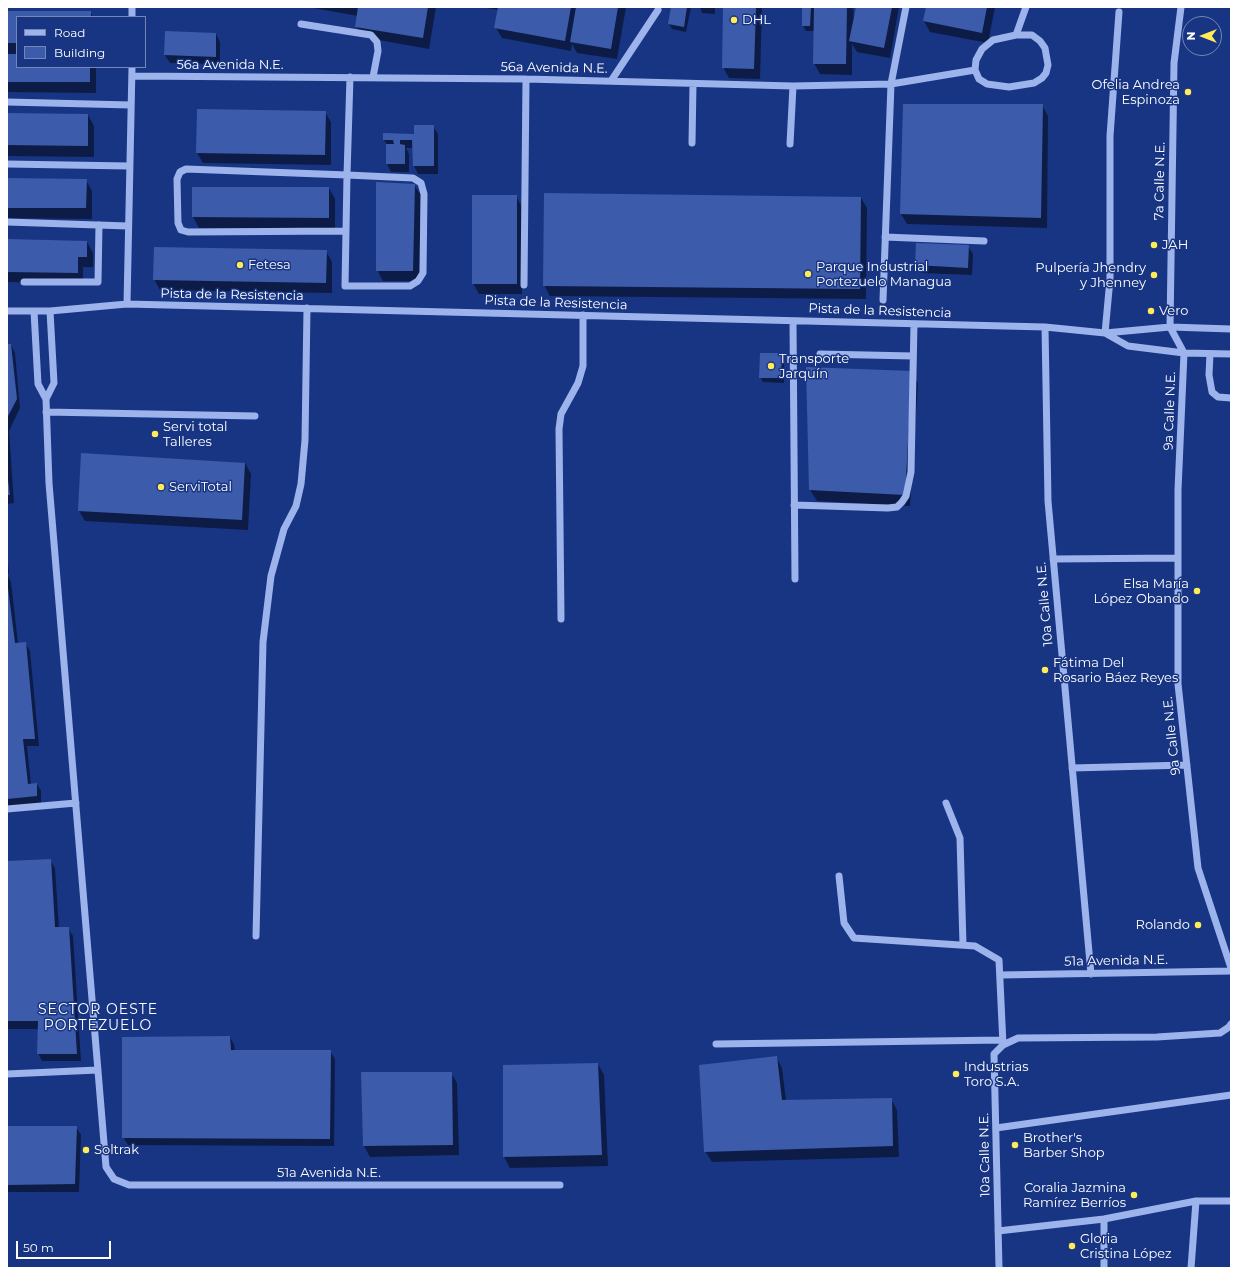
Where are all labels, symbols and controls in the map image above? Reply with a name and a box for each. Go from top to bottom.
place label: DHL [742,12,771,28]
marker: DHL [729,15,739,25]
legend [16,16,146,68]
north arrow [1182,16,1222,56]
text: Road [54,25,85,40]
text: N [1184,32,1198,40]
text: Building [54,45,105,60]
street label: 56a Avenida N.E. [176,57,284,73]
street label: 56a Avenida N.E. [500,59,608,77]
place label: Ofelia Andrea Espinoza [1092,77,1180,108]
marker: Ofelia Andrea Espinoza [1183,87,1193,97]
street label: 7a Calle N.E. [1152,142,1168,220]
place label: JAH [1162,237,1188,253]
marker: JAH [1149,240,1159,250]
place label: Fetesa [248,257,291,273]
place label: Parque Industrial Portezuelo Managua [816,259,952,290]
marker: Fetesa [235,260,245,270]
place label: Pulpería Jhendry y Jhenney [1035,260,1146,291]
marker: Parque Industrial Portezuelo Managua [803,269,813,279]
marker: Pulpería Jhendry y Jhenney [1149,270,1159,280]
street label: Pista de la Resistencia [160,286,304,304]
street label: Pista de la Resistencia [484,293,628,313]
street label: Pista de la Resistencia [808,301,952,321]
place label: Vero [1159,303,1188,319]
marker: Vero [1146,306,1156,316]
place label: Transporte Jarquín [779,351,849,382]
marker: Transporte Jarquín [766,361,776,371]
street label: 9a Calle N.E. [1161,371,1179,451]
place label: Servi total Talleres [163,419,228,450]
marker: Servi total Talleres [150,429,160,439]
place label: ServiTotal [169,479,232,495]
marker: ServiTotal [156,482,166,492]
street label: 10a Calle N.E. [1034,561,1056,647]
place label: Elsa María López Obando [1094,576,1189,607]
marker: Elsa María López Obando [1192,586,1202,596]
place label: Fátima Del Rosario Báez Reyes [1053,655,1178,686]
marker: Fátima Del Rosario Báez Reyes [1040,665,1050,675]
street label: 9a Calle N.E. [1160,696,1184,776]
place label: Rolando [1136,917,1190,933]
marker: Rolando [1193,920,1203,930]
street label: 51a Avenida N.E. [1064,952,1168,970]
district label: SECTOR OESTE PORTEZUELO [38,1002,158,1034]
place label: Industrias Toro S.A. [964,1059,1029,1090]
marker: Industrias Toro S.A. [951,1069,961,1079]
street label: 10a Calle N.E. [976,1113,994,1197]
place label: Brother's Barber Shop [1023,1130,1105,1161]
marker: Brother's Barber Shop [1010,1140,1020,1150]
place label: Soltrak [94,1142,139,1158]
marker: Soltrak [81,1145,91,1155]
street label: 51a Avenida N.E. [277,1165,381,1181]
place label: Coralia Jazmina Ramírez Berríos [1023,1180,1126,1211]
marker: Coralia Jazmina Ramírez Berríos [1129,1190,1139,1200]
place label: Gloria Cristina López [1080,1231,1172,1262]
scale bar [18,1233,113,1259]
text: 50 m [23,1240,54,1255]
marker: Gloria Cristina López [1067,1241,1077,1251]

